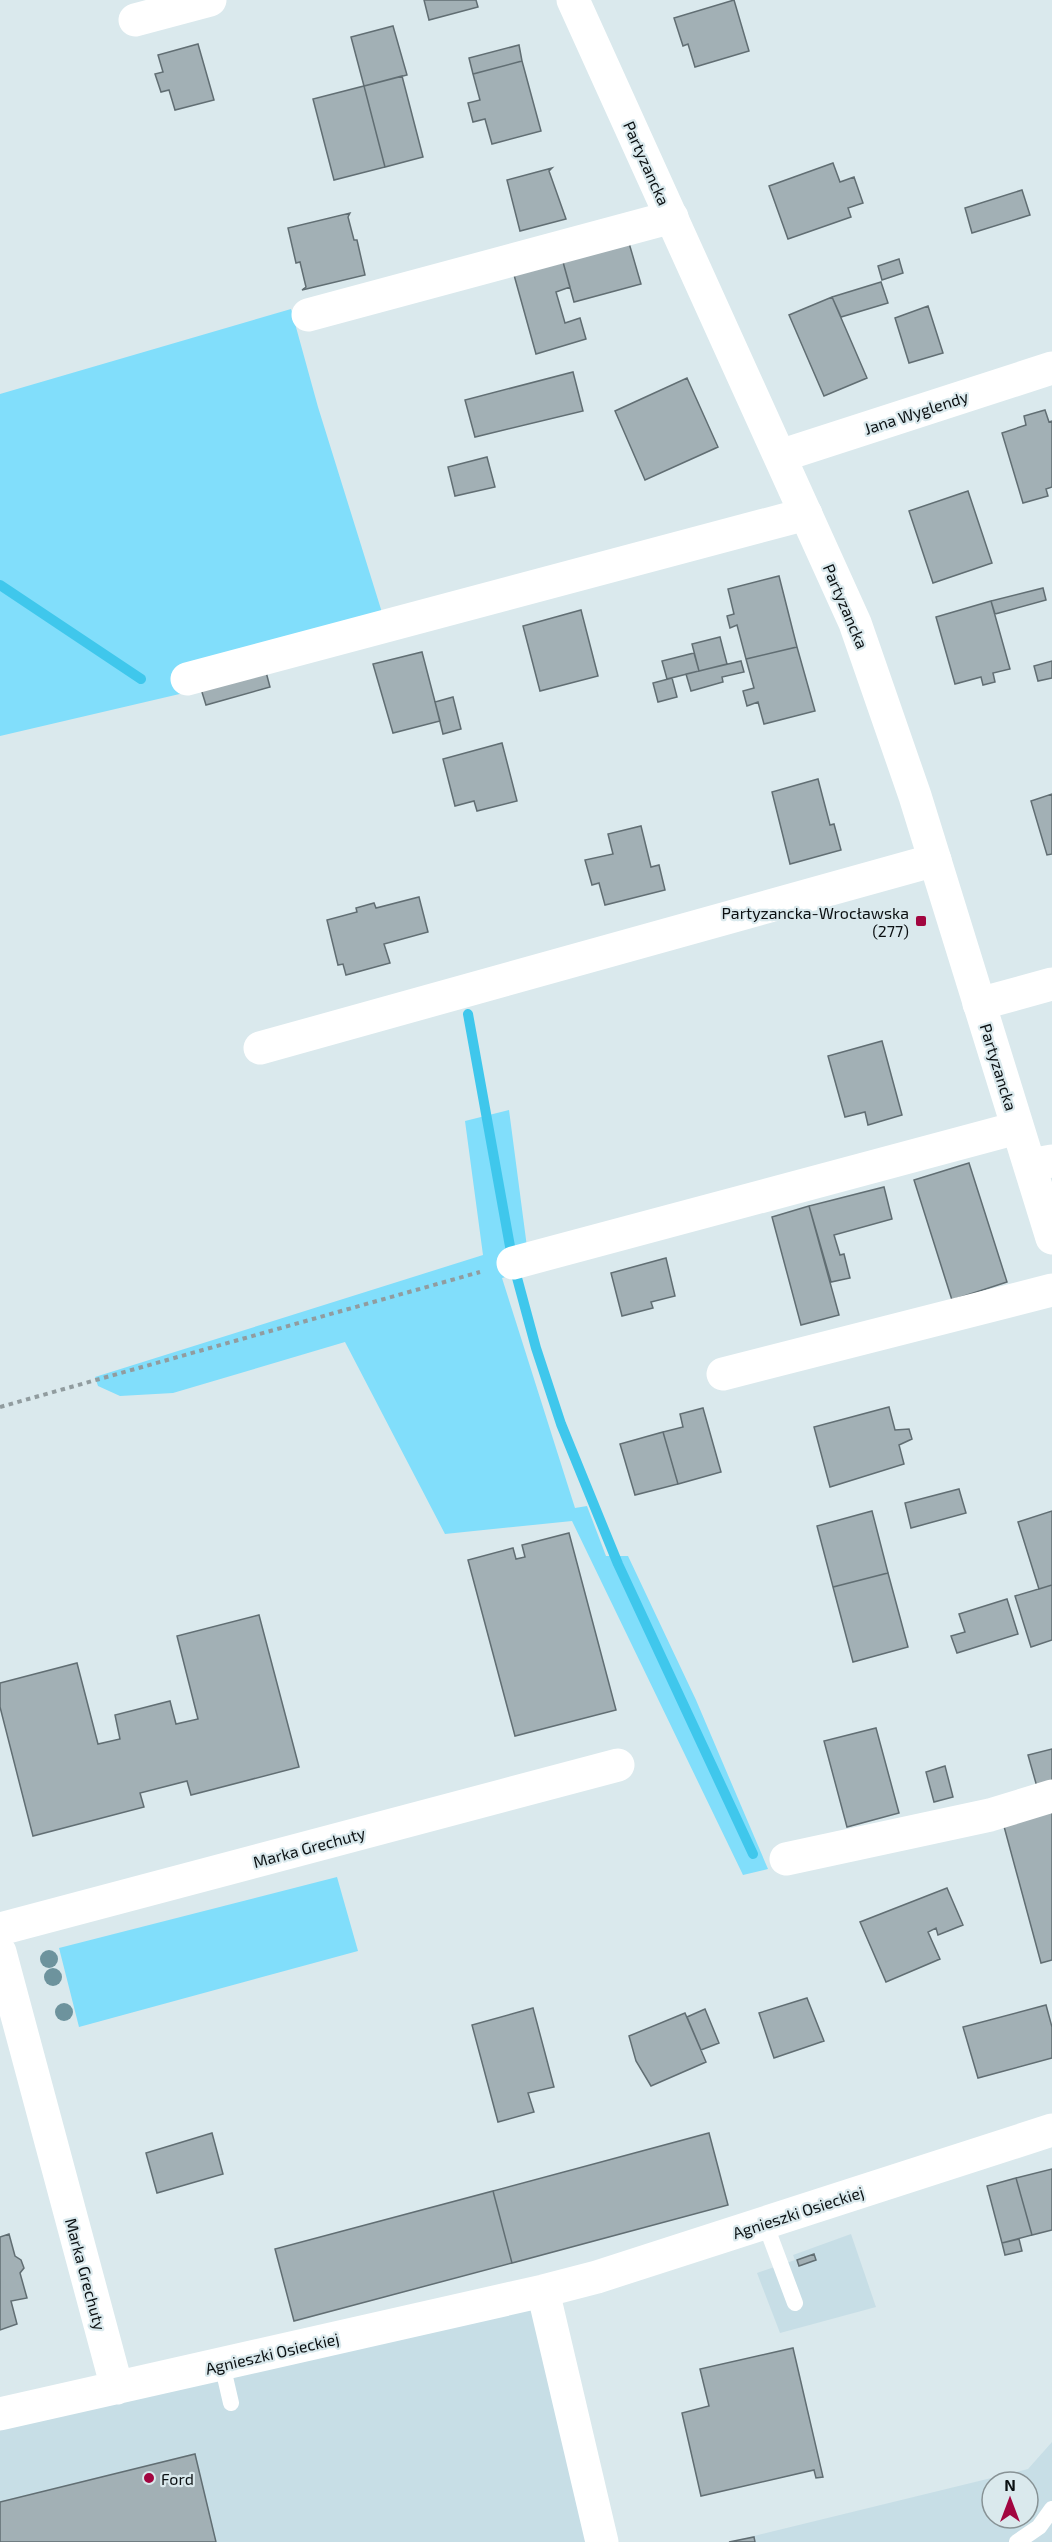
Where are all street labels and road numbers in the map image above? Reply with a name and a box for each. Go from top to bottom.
street label: Partyzancka [620,118,674,208]
street label: Jana Wyglendy [862,386,971,438]
street label: Partyzancka [820,561,872,651]
street label: Partyzancka [977,1021,1021,1113]
street label: Marka Grechuty [251,1823,368,1871]
street label: Agnieszki Osieckiej [730,2182,866,2243]
street label: Marka Grechuty [62,2216,110,2333]
street label: Agnieszki Osieckiej [203,2328,341,2379]

